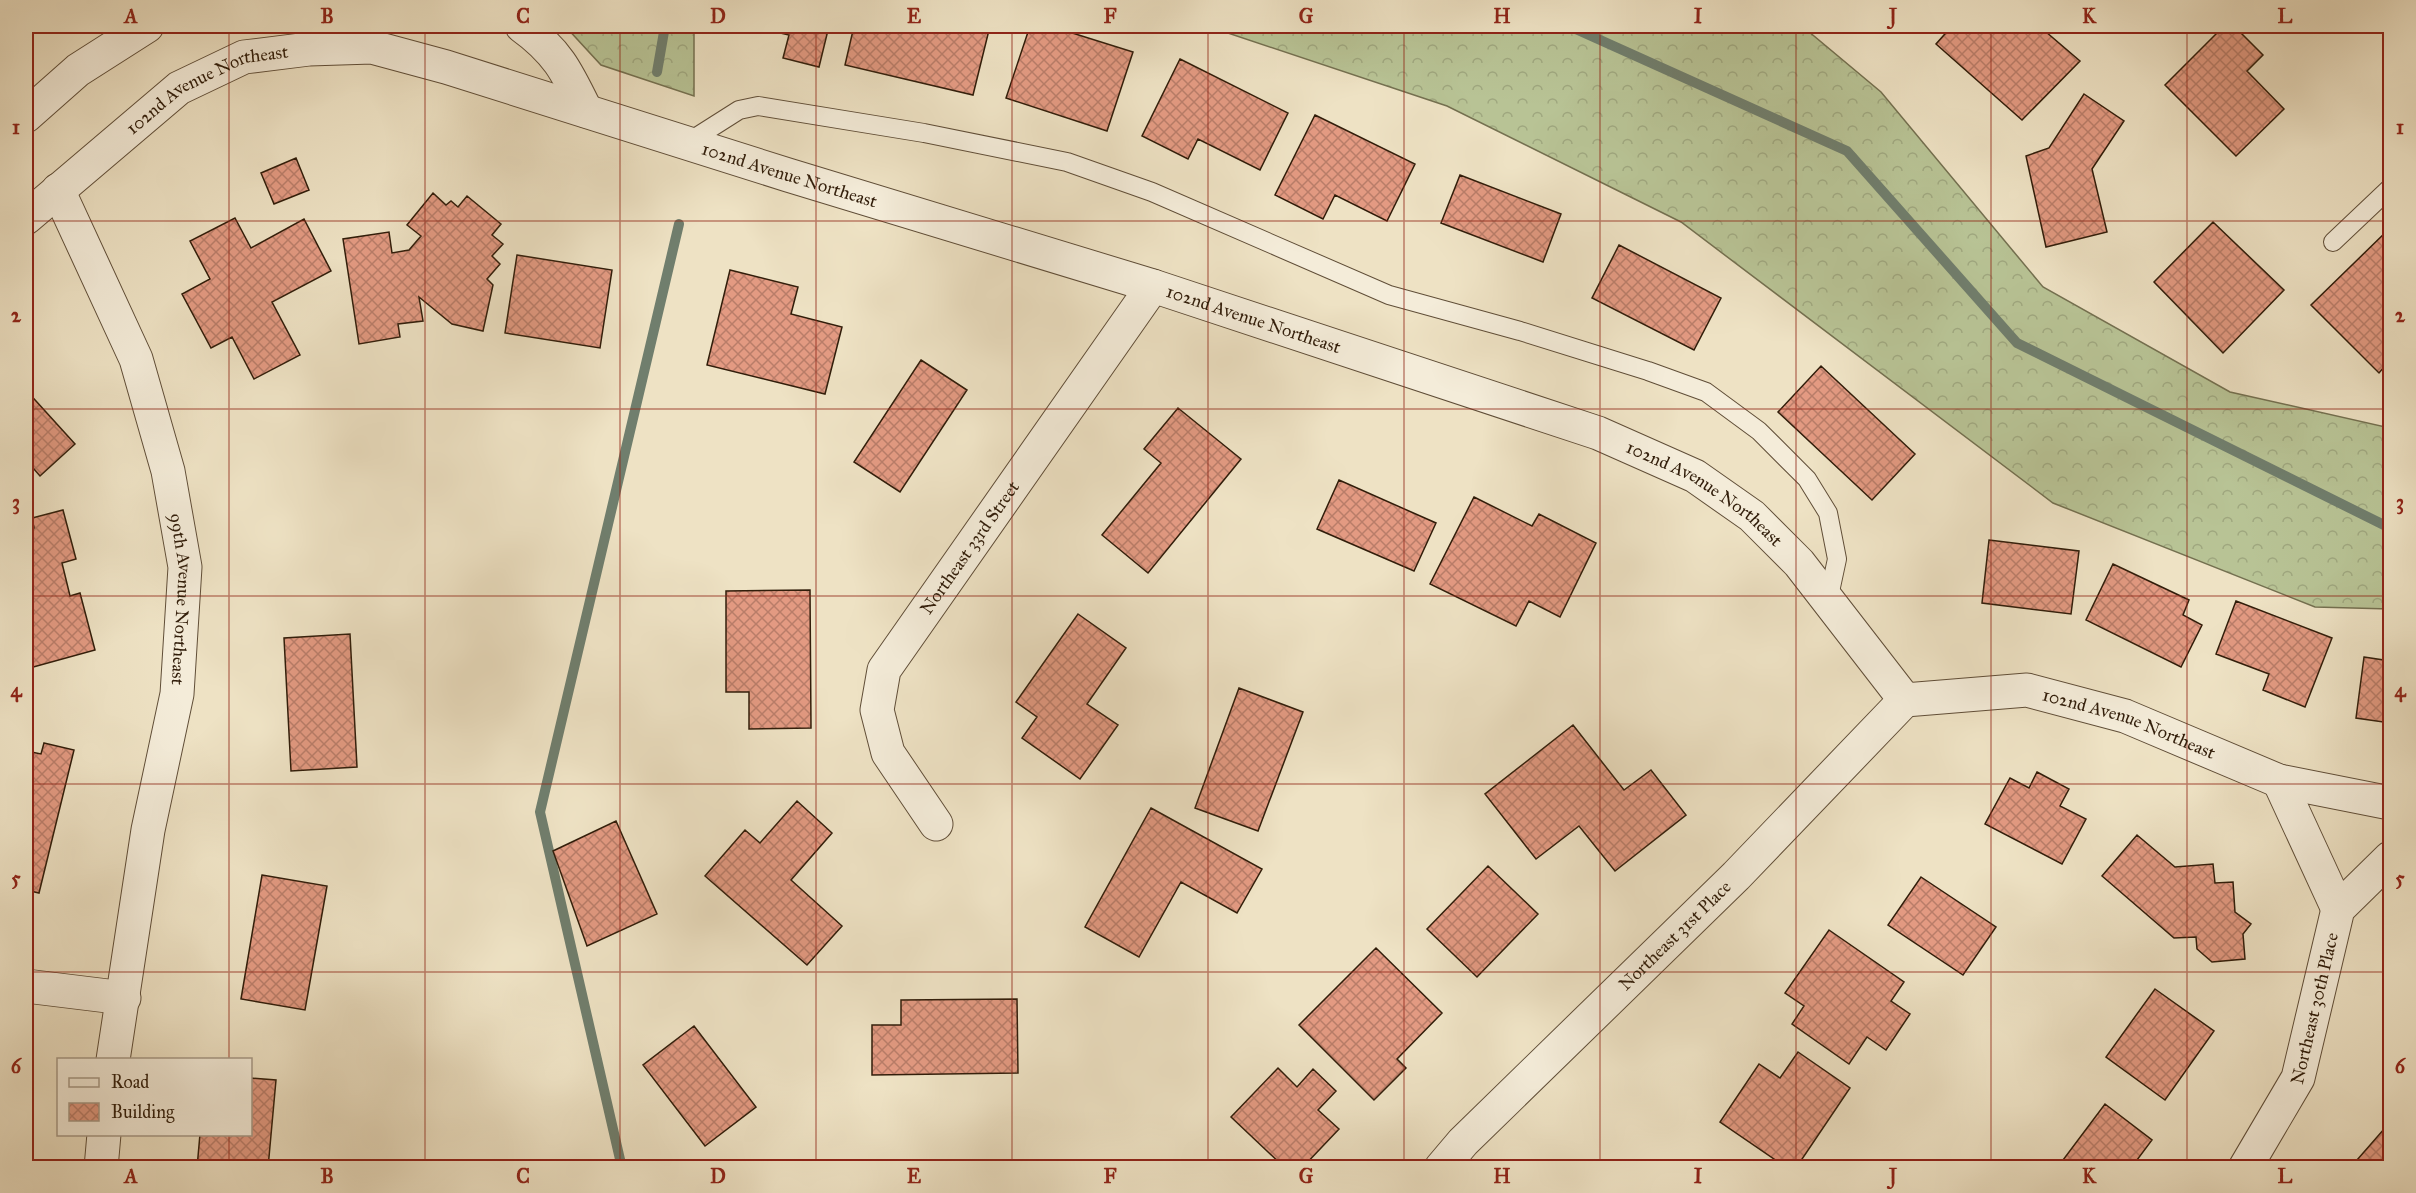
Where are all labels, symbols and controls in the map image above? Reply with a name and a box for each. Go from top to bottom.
text: A [122,4,138,28]
text: B [320,4,334,28]
text: C [516,4,530,28]
text: D [710,4,726,28]
text: E [907,4,922,28]
text: F [1103,4,1117,28]
text: G [1299,4,1314,28]
text: H [1493,4,1511,28]
text: I [1694,4,1703,28]
text: J [1886,4,1898,30]
text: K [2082,4,2097,28]
text: L [2278,4,2293,28]
street label: 102nd Avenue Northeast [122,41,290,139]
text: 1 [12,115,20,139]
text: 1 [2396,115,2404,139]
street label: 102nd Avenue Northeast [699,137,880,213]
street label: 102nd Avenue Northeast [1164,280,1344,358]
text: 2 [11,303,22,327]
text: 2 [2395,303,2406,327]
street label: 102nd Avenue Northeast [1623,436,1788,552]
street label: Northeast 33rd Street [915,476,1024,619]
text: 3 [12,490,20,515]
text: 3 [2396,490,2404,515]
street label: 99th Avenue Northeast [165,511,196,686]
text: 4 [10,678,22,703]
text: 4 [2394,678,2406,703]
street label: 102nd Avenue Northeast [2040,684,2219,764]
text: 5 [11,866,21,890]
text: 5 [2395,866,2405,890]
street label: Northeast 31st Place [1614,876,1736,995]
street label: Northeast 30th Place [2286,930,2343,1086]
text: 6 [11,1054,23,1078]
text: 6 [2395,1054,2407,1078]
legend [57,1058,252,1136]
text: Road [111,1071,149,1093]
text: Building [111,1101,175,1124]
text: A [122,1164,138,1188]
text: B [320,1164,334,1188]
text: C [516,1164,530,1188]
text: D [710,1164,726,1188]
text: E [907,1164,922,1188]
text: F [1103,1164,1117,1188]
text: G [1299,1164,1314,1188]
text: H [1493,1164,1511,1188]
text: I [1694,1164,1703,1188]
text: J [1886,1164,1898,1190]
text: K [2082,1164,2097,1188]
text: L [2278,1164,2293,1188]

